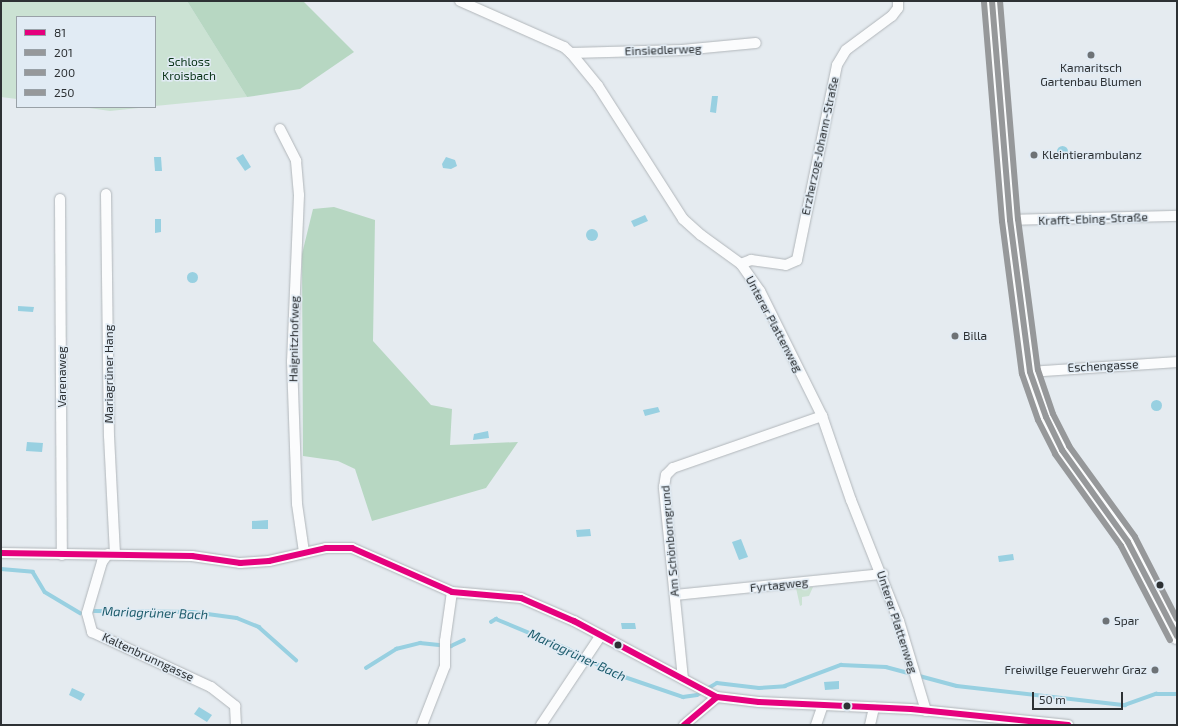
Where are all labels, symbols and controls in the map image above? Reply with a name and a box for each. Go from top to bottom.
legend [16,16,156,108]
text: 81 [54,25,66,39]
street label: Einsiedlerweg [624,41,702,59]
text: 201 [54,45,73,59]
marker: Kamaritsch Gartenbau Blumen [1086,50,1096,60]
park label: Schloss Kroisbach [162,55,216,83]
place label: Kamaritsch Gartenbau Blumen [1040,61,1142,89]
text: 200 [54,65,75,79]
street label: Erzherzog-Johann-Straße [798,75,842,217]
text: 250 [54,85,74,99]
place label: Kleintierambulanz [1042,148,1142,162]
marker: Kleintierambulanz [1029,150,1039,160]
street label: Krafft-Ebing-Straße [1038,210,1148,228]
street label: Unterer Plattenweg [742,273,806,375]
street label: Haignitzhofweg [286,296,302,382]
street label: Mariagrüner Hang [102,324,116,424]
place label: Billa [963,329,987,343]
marker: Billa [950,331,960,341]
street label: Varenaweg [55,346,69,408]
street label: Eschengasse [1067,357,1139,375]
street label: Am Schönborngrund [658,485,682,597]
street label: Unterer Plattenweg [874,569,920,675]
street label: Fyrtagweg [749,575,809,595]
unlabelled marker [1155,580,1165,590]
water label: Mariagrüner Bach [101,603,209,623]
place label: Spar [1114,614,1139,628]
marker: Spar [1101,616,1111,626]
water label: Mariagrüner Bach [525,625,629,685]
street label: Kaltenbrunngasse [100,629,196,685]
unlabelled marker [613,640,623,650]
place label: Freiwillge Feuerwehr Graz [1004,663,1147,677]
marker: Freiwillge Feuerwehr Graz [1150,665,1160,675]
scale bar [1034,684,1125,710]
text: 50 m [1039,692,1066,706]
unlabelled marker [842,701,852,711]

